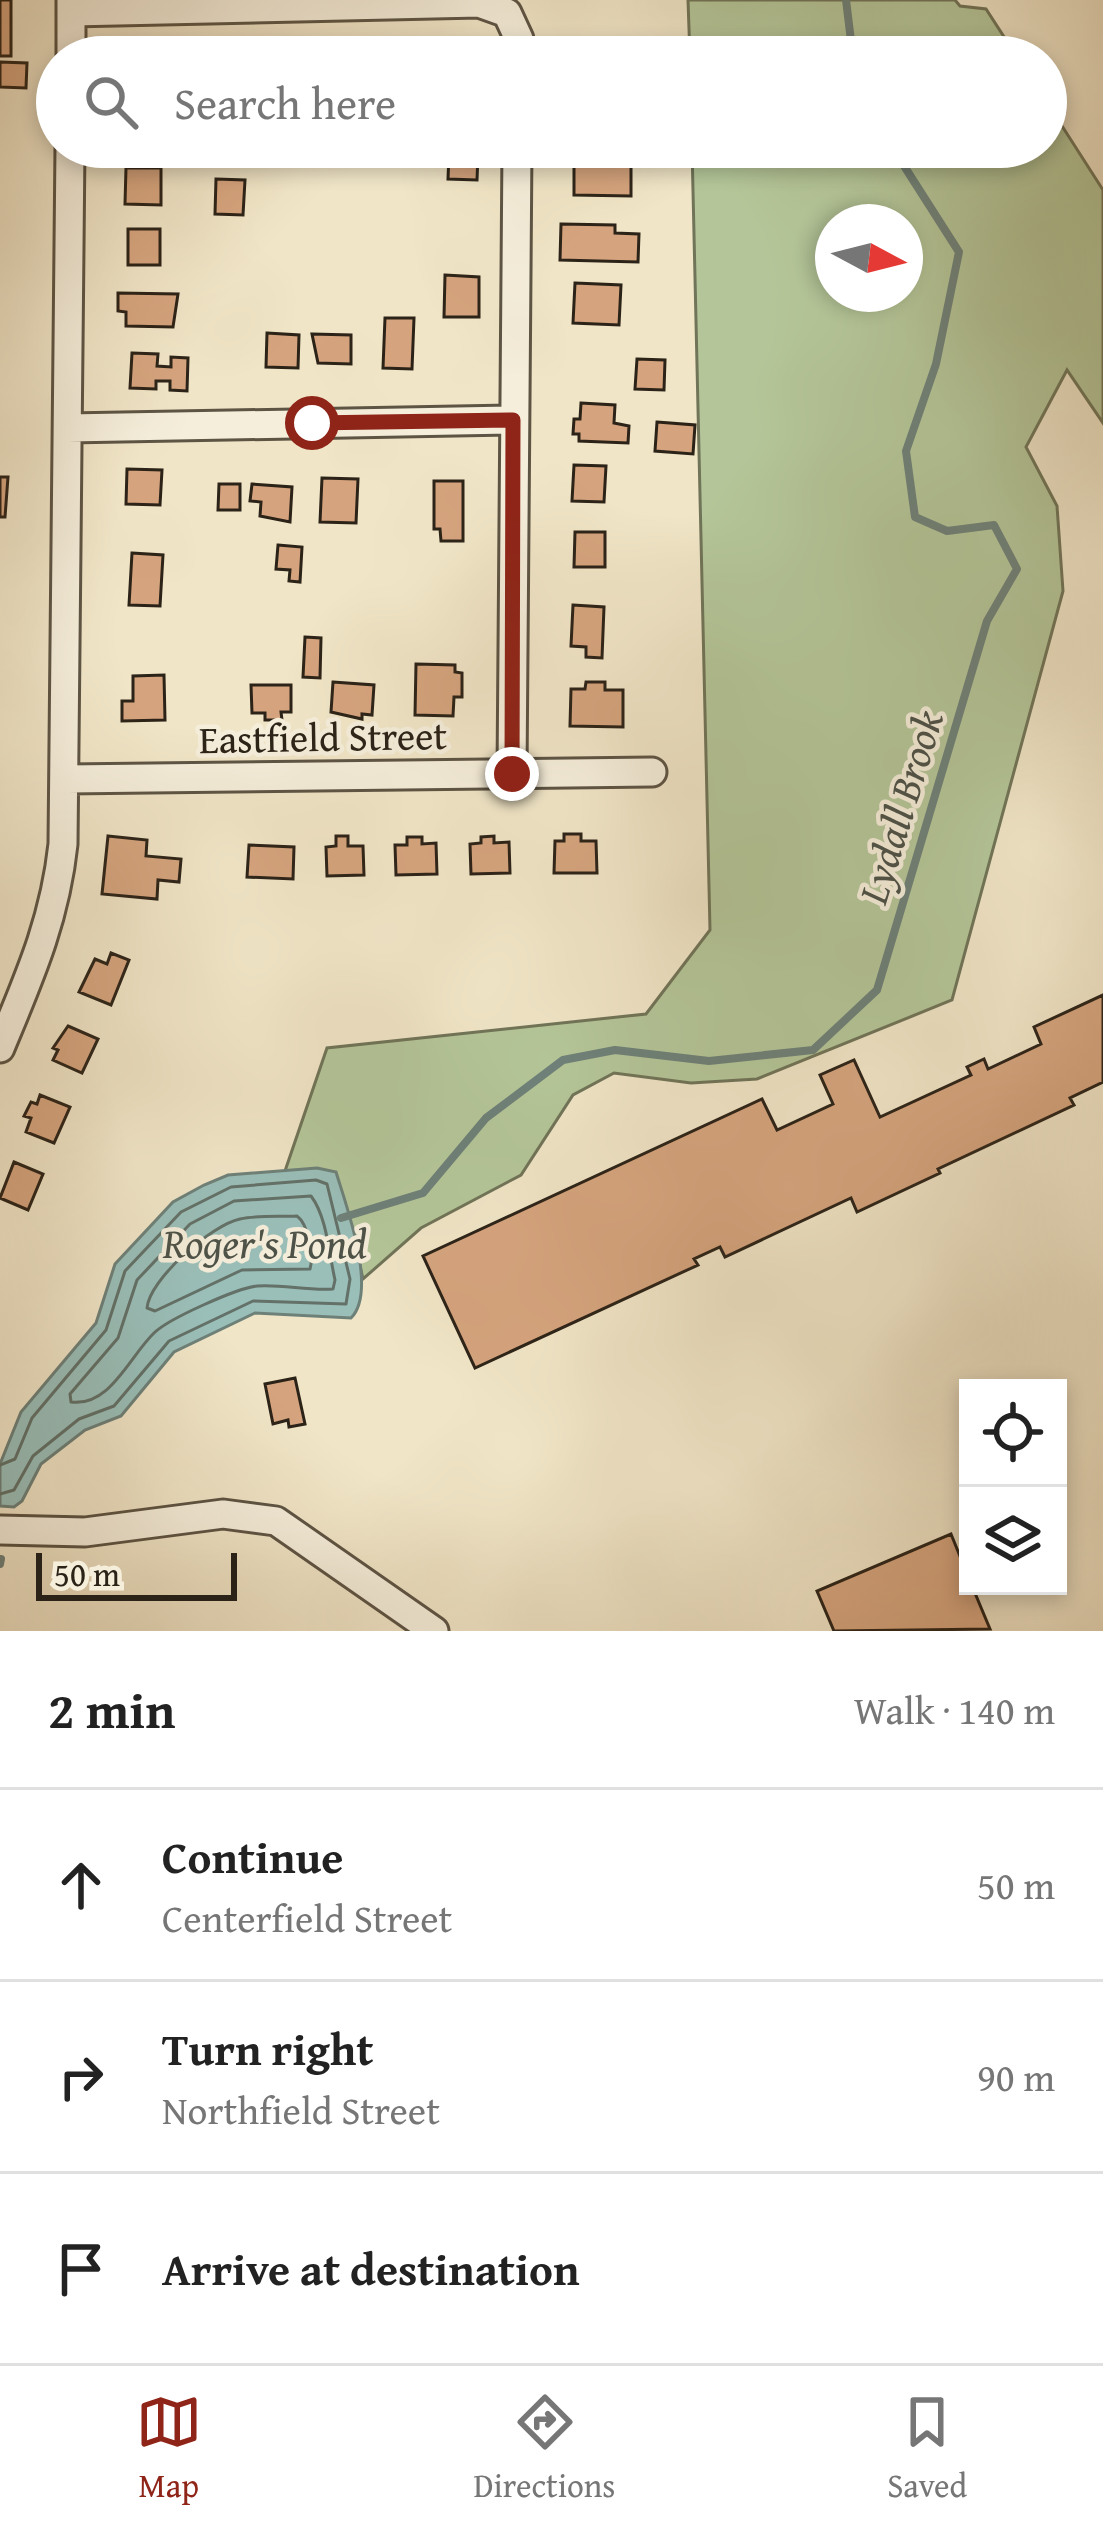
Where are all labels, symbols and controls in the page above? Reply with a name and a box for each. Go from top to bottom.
search box [36,36,1067,168]
icon: search [78,69,144,135]
text: Search here [174,70,396,135]
north arrow [815,204,923,312]
route start [285,396,339,450]
water label: Lydall Brook [841,702,958,912]
street label: Eastfield Street [198,706,448,767]
route end [485,747,539,801]
water label: Roger's Pond [162,1212,367,1273]
map controls [959,1379,1067,1595]
button: locate [959,1379,1067,1487]
button: layers [959,1487,1067,1595]
scale bar [36,1547,237,1600]
text: 50 m [54,1550,120,1598]
text: 2 min [48,1672,175,1747]
text: Walk · 140 m [854,1681,1055,1738]
text: Continue [162,1824,343,1889]
icon: ahead [48,1852,114,1918]
text: 50 m [977,1856,1055,1913]
text: Centerfield Street [162,1889,452,1946]
text: Turn right [162,2016,374,2081]
icon: right [48,2044,114,2110]
text: 90 m [977,2048,1055,2105]
text: Northfield Street [162,2081,440,2138]
icon: arrive [48,2236,114,2302]
text: Arrive at destination [162,2236,580,2301]
tab: Map [136,2389,202,2509]
tab: Directions [474,2389,615,2509]
tab: Saved [887,2389,967,2509]

